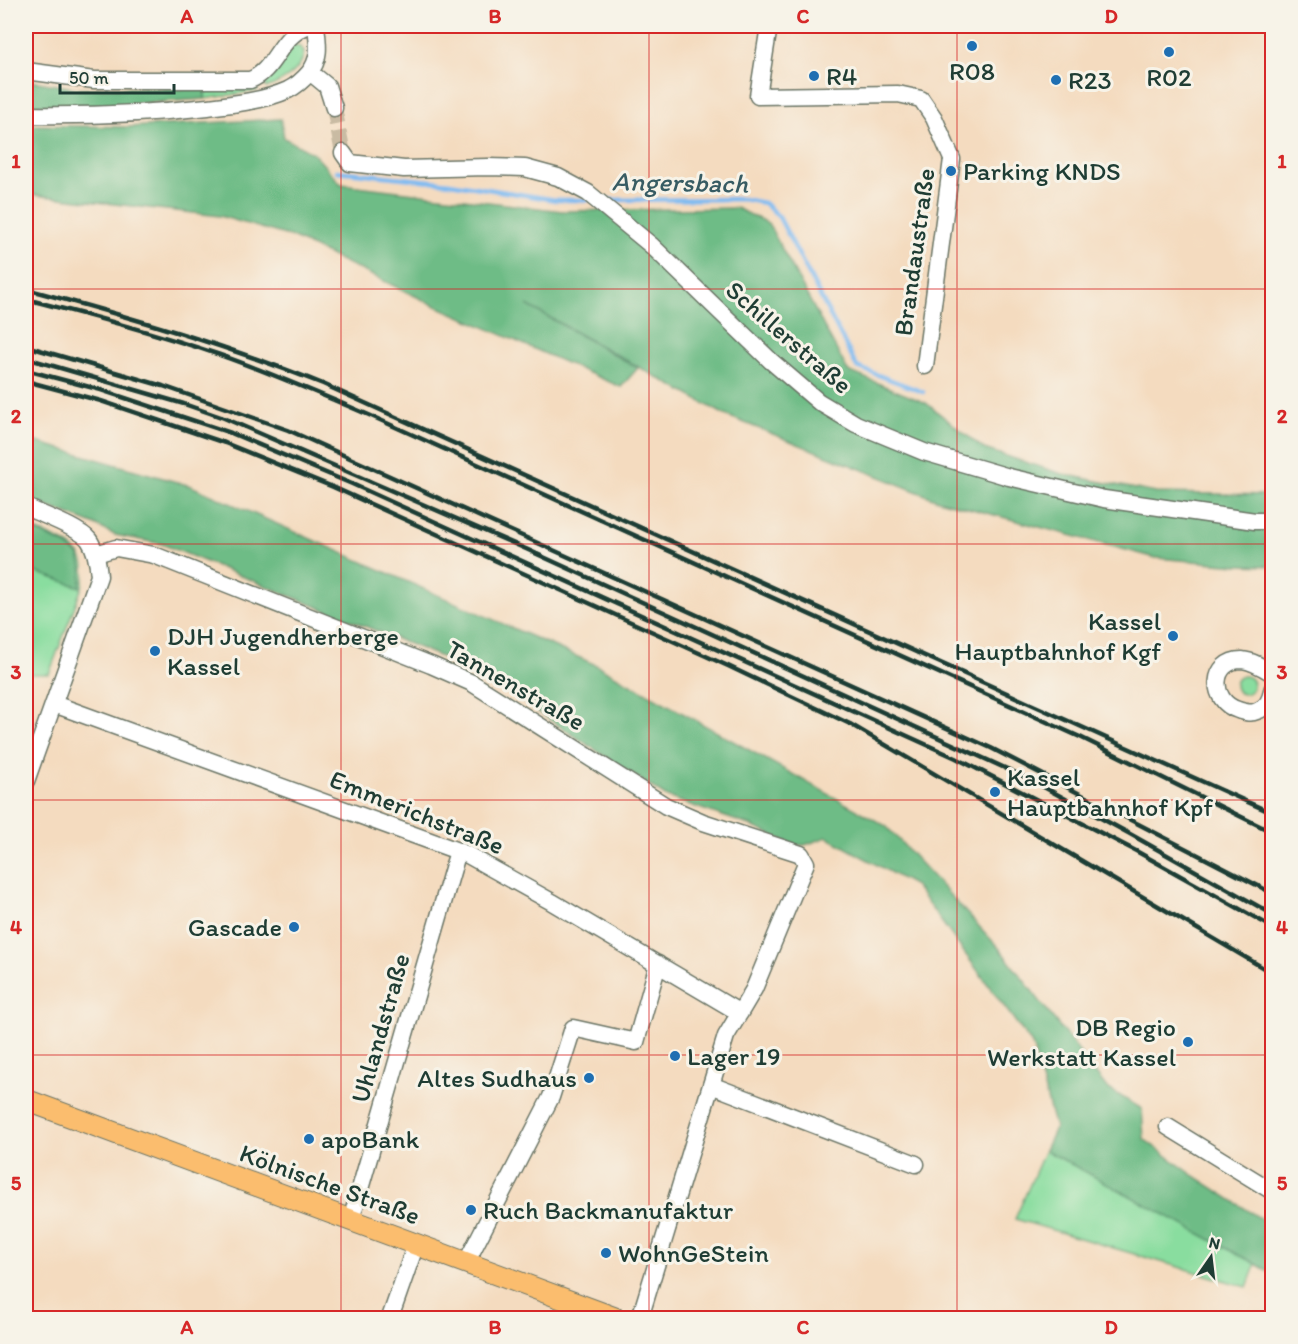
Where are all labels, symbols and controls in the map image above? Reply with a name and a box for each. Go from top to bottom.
text: A [180,4,194,28]
text: B [489,4,502,28]
text: C [797,4,810,28]
text: D [1104,4,1118,28]
marker: R08 [965,39,979,53]
marker: R02 [1162,45,1176,59]
place label: R08 [949,55,995,87]
scale bar [60,57,174,95]
place label: R4 [826,60,858,92]
place label: R02 [1146,61,1192,93]
place label: R23 [1068,64,1112,96]
text: 50 m [69,67,109,89]
marker: R4 [807,69,821,83]
marker: R23 [1049,73,1063,87]
text: 1 [11,149,21,173]
text: 1 [1277,149,1287,173]
place label: Parking KNDS [963,155,1121,187]
water label: Angersbach [612,164,749,200]
marker: Parking KNDS [944,164,958,178]
street label: Brandaustraße [886,166,942,338]
street label: Schillerstraße [719,274,859,400]
text: 2 [11,404,22,428]
text: 2 [1277,404,1288,428]
place label: Kassel Hauptbahnhof Kgf [954,605,1161,667]
place label: DJH Jugendherberge Kassel [167,620,399,682]
marker: Kassel Hauptbahnhof Kgf [1166,629,1180,643]
street label: Tannenstraße [441,632,591,738]
marker: DJH Jugendherberge Kassel [148,644,162,658]
text: 3 [11,660,22,684]
text: 3 [1277,660,1288,684]
place label: Kassel Hauptbahnhof Kpf [1007,761,1213,823]
street label: Emmerichstraße [325,762,509,862]
marker: Kassel Hauptbahnhof Kpf [988,785,1002,799]
place label: Gascade [188,911,282,943]
text: 4 [10,915,22,939]
text: 4 [1276,915,1288,939]
marker: Gascade [287,920,301,934]
street label: Uhlandstraße [343,949,417,1107]
place label: DB Regio Werkstatt Kassel [987,1011,1176,1073]
marker: DB Regio Werkstatt Kassel [1181,1035,1195,1049]
place label: Lager 19 [687,1040,781,1072]
marker: Lager 19 [668,1049,682,1063]
place label: Altes Sudhaus [417,1062,577,1094]
marker: Altes Sudhaus [582,1071,596,1085]
place label: apoBank [321,1123,420,1155]
marker: apoBank [302,1132,316,1146]
street label: Kölnische Straße [235,1137,425,1231]
text: 5 [11,1171,22,1195]
text: 5 [1277,1171,1288,1195]
place label: Ruch Backmanufaktur [483,1194,734,1226]
marker: Ruch Backmanufaktur [464,1203,478,1217]
north arrow [1181,1227,1241,1287]
text: N [1207,1232,1222,1253]
place label: WohnGeStein [618,1237,769,1269]
marker: WohnGeStein [599,1246,613,1260]
text: A [180,1315,194,1339]
text: B [489,1315,502,1339]
text: C [797,1315,810,1339]
text: D [1104,1315,1118,1339]

